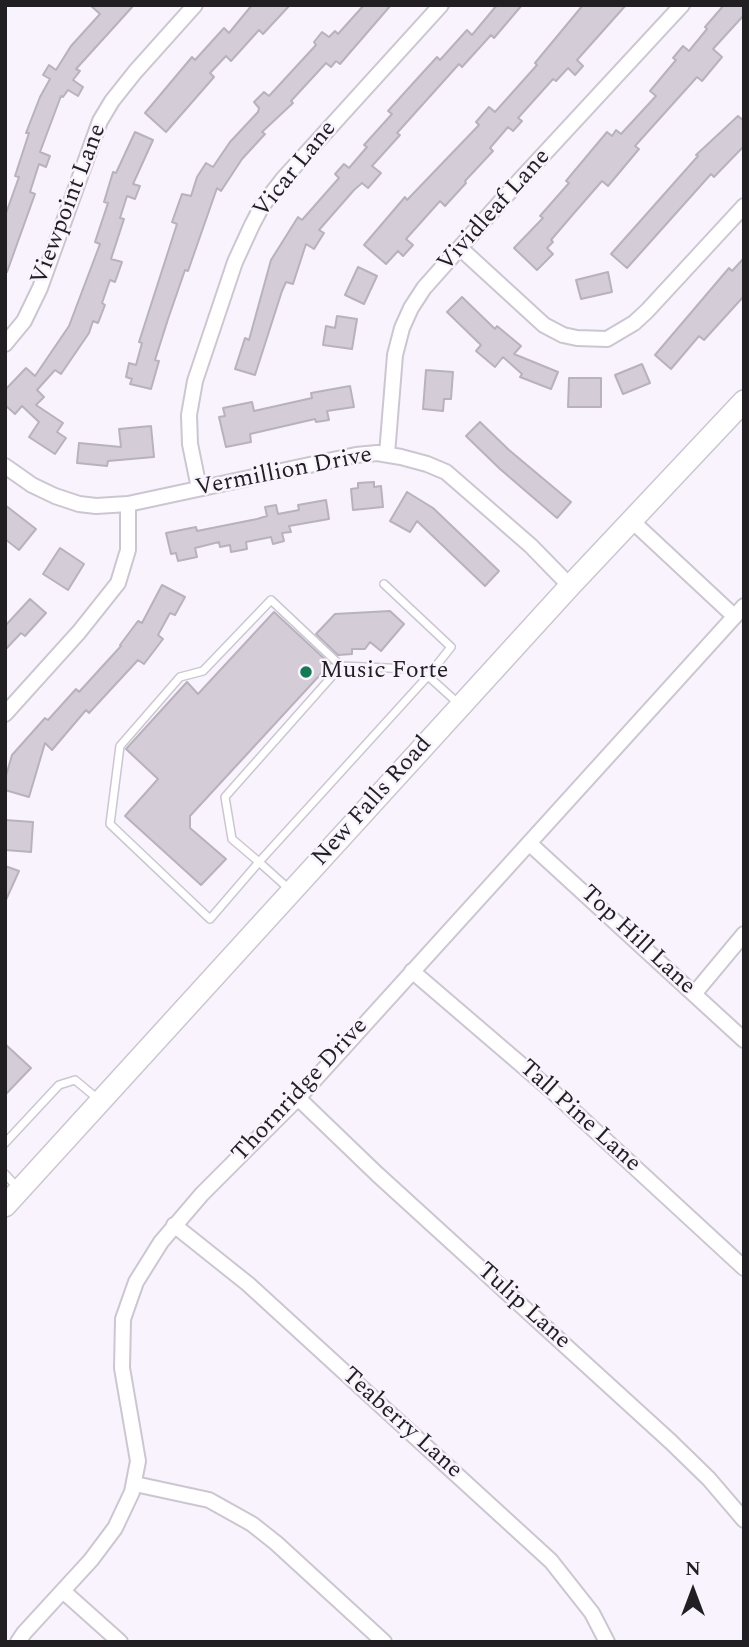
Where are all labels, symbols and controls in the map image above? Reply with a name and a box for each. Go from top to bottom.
street label: Vicar Lane [248,116,344,224]
street label: Viewpoint Lane [26,120,114,290]
street label: Vividleaf Lane [433,144,557,278]
street label: Vermillion Drive [193,442,375,504]
place label: Music Forte [320,658,448,686]
marker: Music Forte [298,664,314,680]
street label: New Falls Road [307,731,439,873]
street label: Top Hill Lane [573,880,701,1002]
street label: Thornridge Drive [227,1013,375,1169]
street label: Tall Pine Lane [512,1055,646,1179]
street label: Tulip Lane [470,1257,576,1357]
street label: Teaberry Lane [335,1362,467,1486]
text: N [685,1555,701,1584]
north arrow [658,1556,728,1626]

